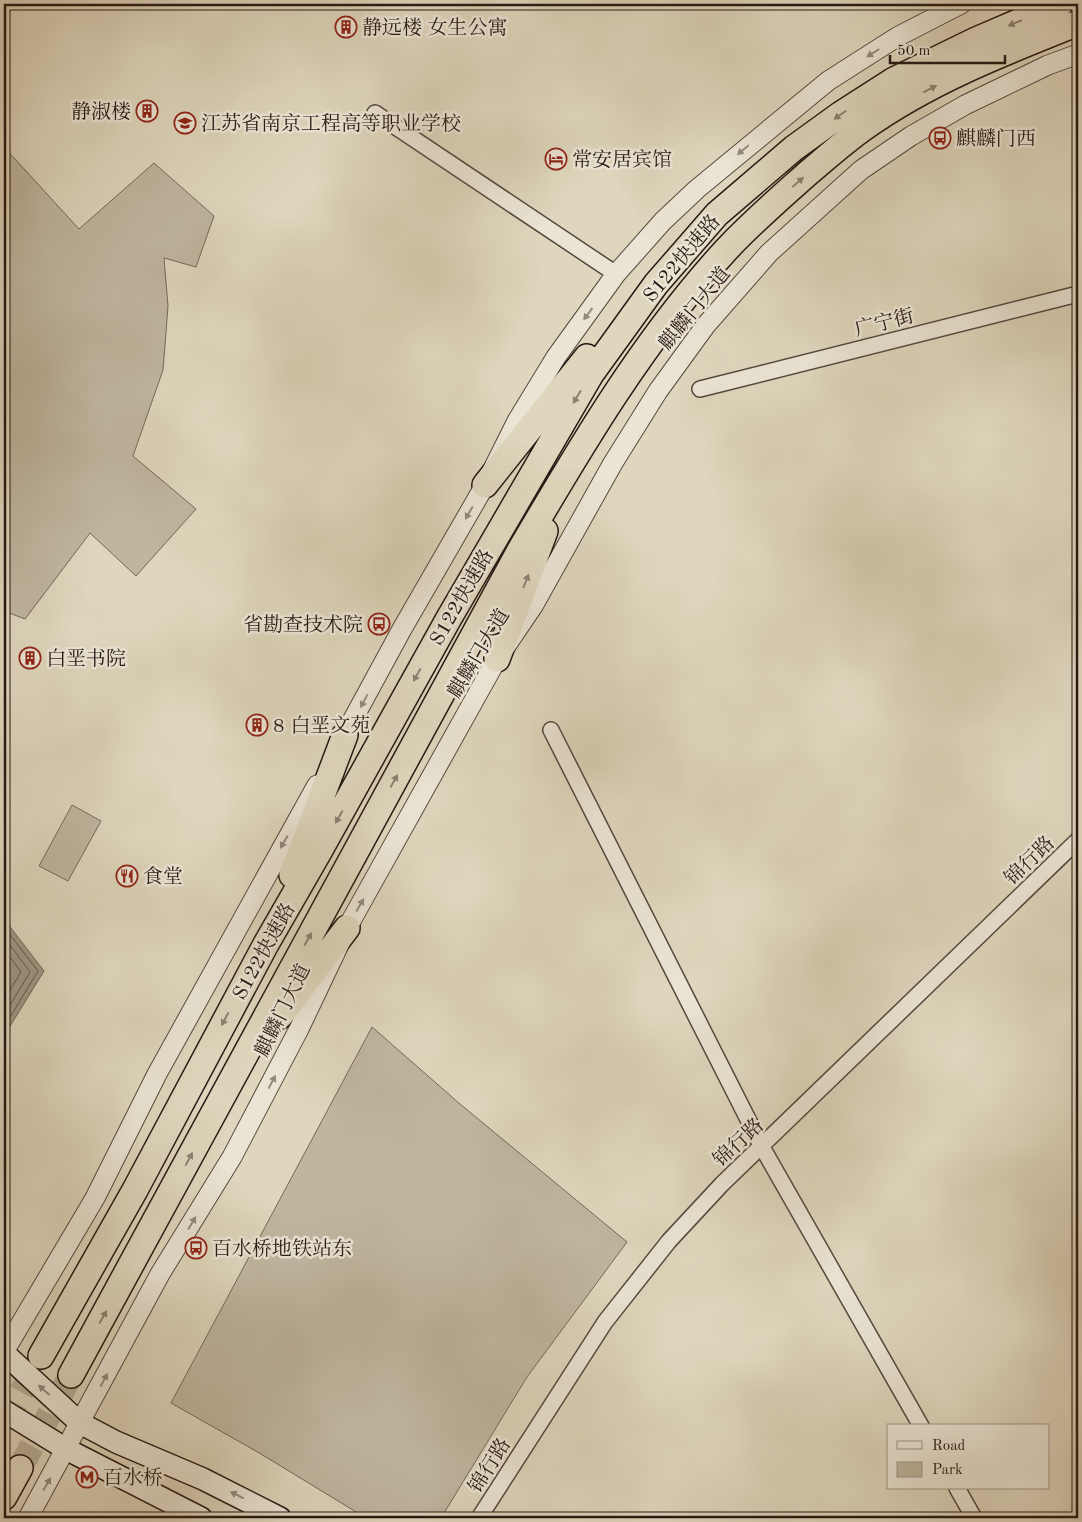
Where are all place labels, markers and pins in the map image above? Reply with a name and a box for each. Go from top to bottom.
building icon: 静远楼 女生公寓 [334,15,358,39]
place label: 静远楼 女生公寓 [362,17,508,39]
building icon: 静淑楼 [135,99,159,123]
place label: 静淑楼 [71,101,131,123]
school or university icon: 江苏省南京工程高等职业学校 [173,111,197,135]
place label: 江苏省南京工程高等职业学校 [201,112,461,135]
bus stop icon: 麒麟门西 [928,126,952,150]
place label: 麒麟门西 [956,128,1036,150]
hotel icon: 常安居宾馆 [544,147,568,171]
place label: 常安居宾馆 [572,149,672,171]
bus stop icon: 省勘查技术院 [367,612,391,636]
place label: 省勘查技术院 [243,614,363,636]
building icon: 白垩书院 [18,646,42,670]
place label: 白垩书院 [46,648,126,670]
building icon: 8 白垩文苑 [245,713,269,737]
place label: 8 白垩文苑 [273,715,370,737]
restaurant icon: 食堂 [115,864,139,888]
place label: 食堂 [143,866,183,888]
bus stop icon: 百水桥地铁站东 [184,1236,208,1260]
place label: 百水桥地铁站东 [212,1238,352,1260]
metro station icon: 百水桥 [75,1465,99,1489]
place label: 百水桥 [103,1467,163,1489]

